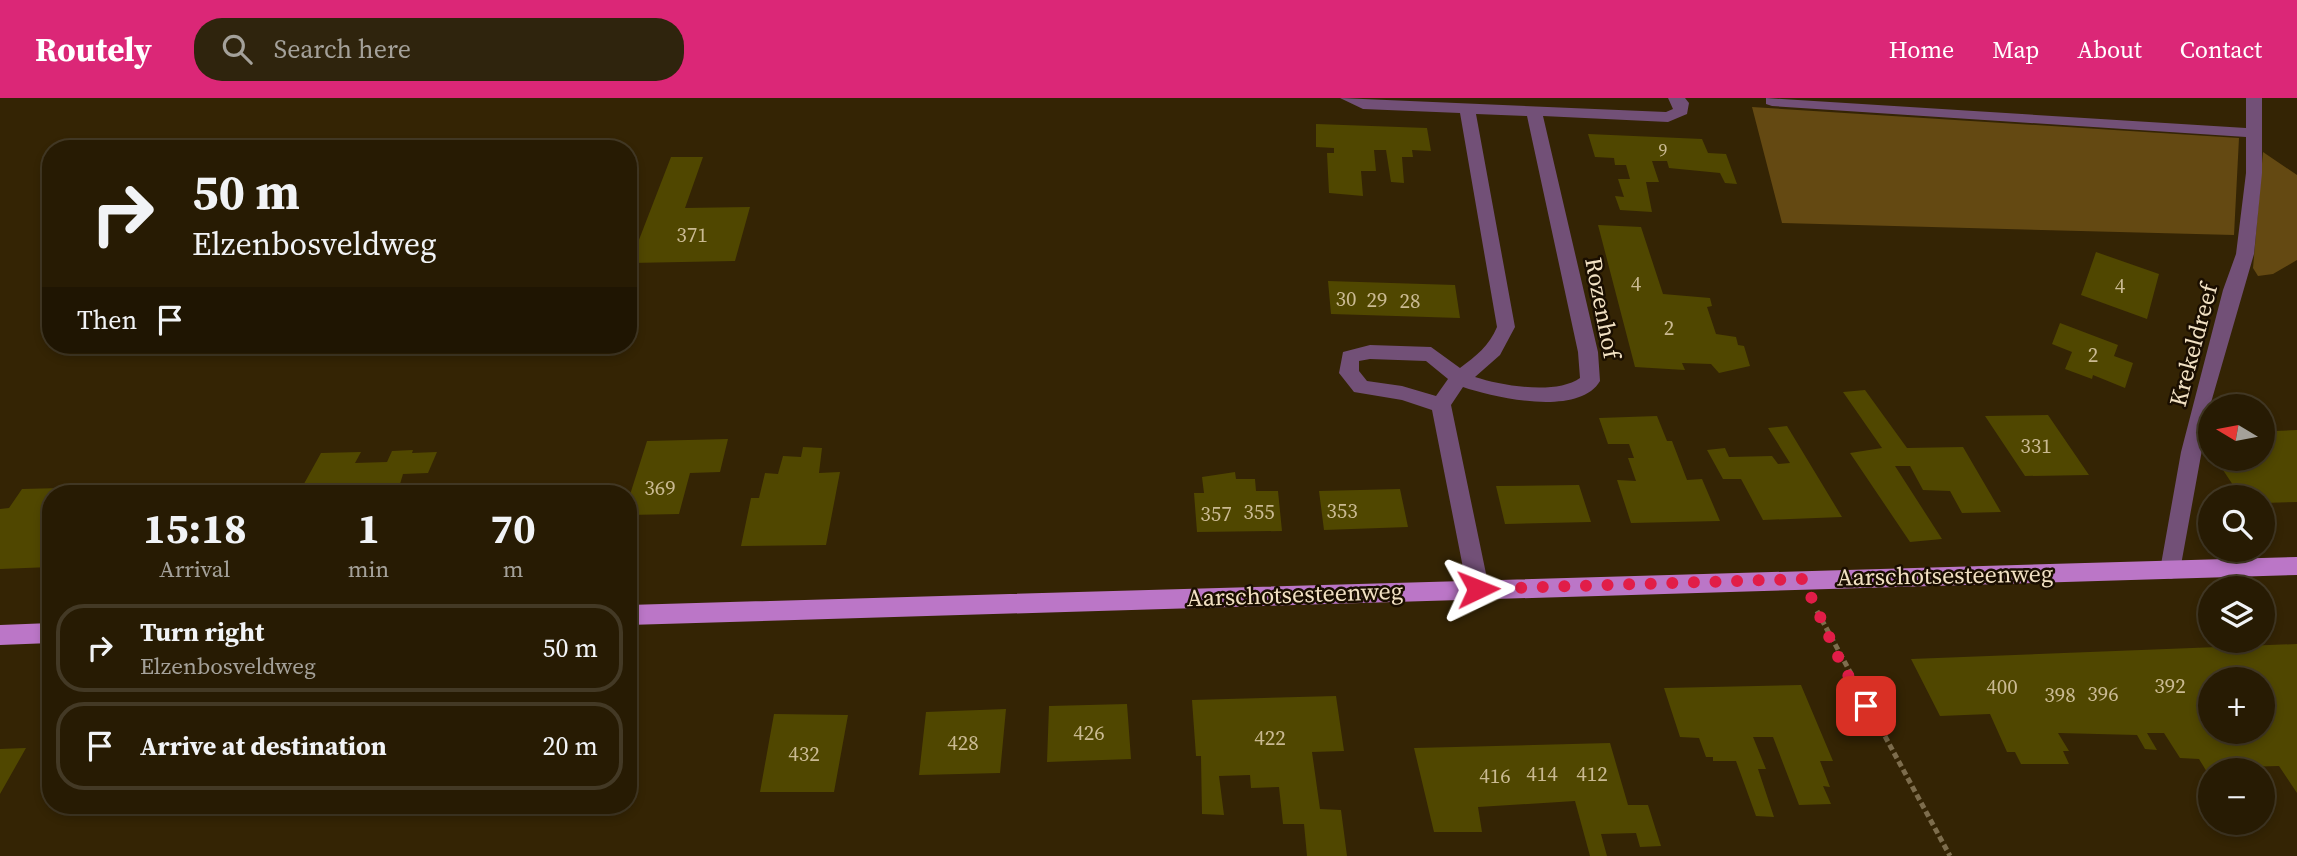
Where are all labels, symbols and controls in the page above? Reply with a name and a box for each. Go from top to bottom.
search box [194,18,684,81]
text: Routely [35,27,152,72]
icon: search [218,30,256,68]
text: Search here [274,31,411,67]
text: Home [1889,33,1954,66]
text: Map [1992,33,2039,66]
text: About [2077,33,2142,66]
text: Contact [2180,33,2262,66]
house number: 9 [1659,137,1668,162]
text: 50 m [192,158,300,225]
icon: right [77,168,168,259]
house number: 371 [676,220,708,249]
text: Elzenbosveldweg [192,222,437,266]
street label: Rozenhof [1577,255,1629,364]
house number: 4 [1631,269,1642,298]
house number: 4 [2115,271,2126,300]
street label: Krekeldreef [2161,277,2226,410]
house number: 30 [1336,284,1357,313]
house number: 29 [1367,285,1388,314]
house number: 28 [1400,286,1421,315]
icon: arrive [151,301,189,339]
text: Then [77,302,137,338]
house number: 2 [1664,313,1674,342]
house number: 2 [2088,340,2098,369]
north arrow [2198,394,2275,471]
map controls [2198,394,2275,835]
house number: 331 [2020,431,2052,460]
house number: 369 [644,473,676,502]
button: search [2198,485,2275,562]
house number: 353 [1326,496,1358,525]
house number: 355 [1243,497,1275,526]
text: 15:18 [143,499,247,557]
text: 1 [357,499,380,557]
text: 70 [490,499,536,557]
house number: 357 [1200,499,1232,528]
position arrow [1441,552,1515,626]
text: Arrival [159,553,230,585]
text: min [348,553,389,585]
text: m [503,553,523,585]
street label: Aarschotsesteenweg [1836,557,2054,593]
street label: Aarschotsesteenweg [1186,574,1404,614]
button: layers [2198,576,2275,653]
text: Turn right [140,614,264,650]
icon: right [81,629,119,667]
text: 50 m [543,630,598,666]
text: Elzenbosveldweg [140,650,316,682]
button: + [2198,667,2275,744]
house number: 392 [2154,671,2186,700]
house number: 400 [1986,672,2018,701]
pin [1836,676,1896,736]
house number: 396 [2087,679,2119,708]
house number: 398 [2044,680,2076,709]
icon: arrive [1847,687,1885,725]
house number: 426 [1073,718,1105,747]
house number: 422 [1254,723,1286,752]
icon: arrive [81,727,119,765]
text: Arrive at destination [140,728,387,764]
text: 20 m [543,728,598,764]
house number: 428 [947,728,979,757]
house number: 432 [788,739,820,768]
button: − [2198,758,2275,835]
house number: 414 [1526,759,1558,788]
house number: 412 [1576,759,1608,788]
house number: 416 [1479,761,1511,790]

